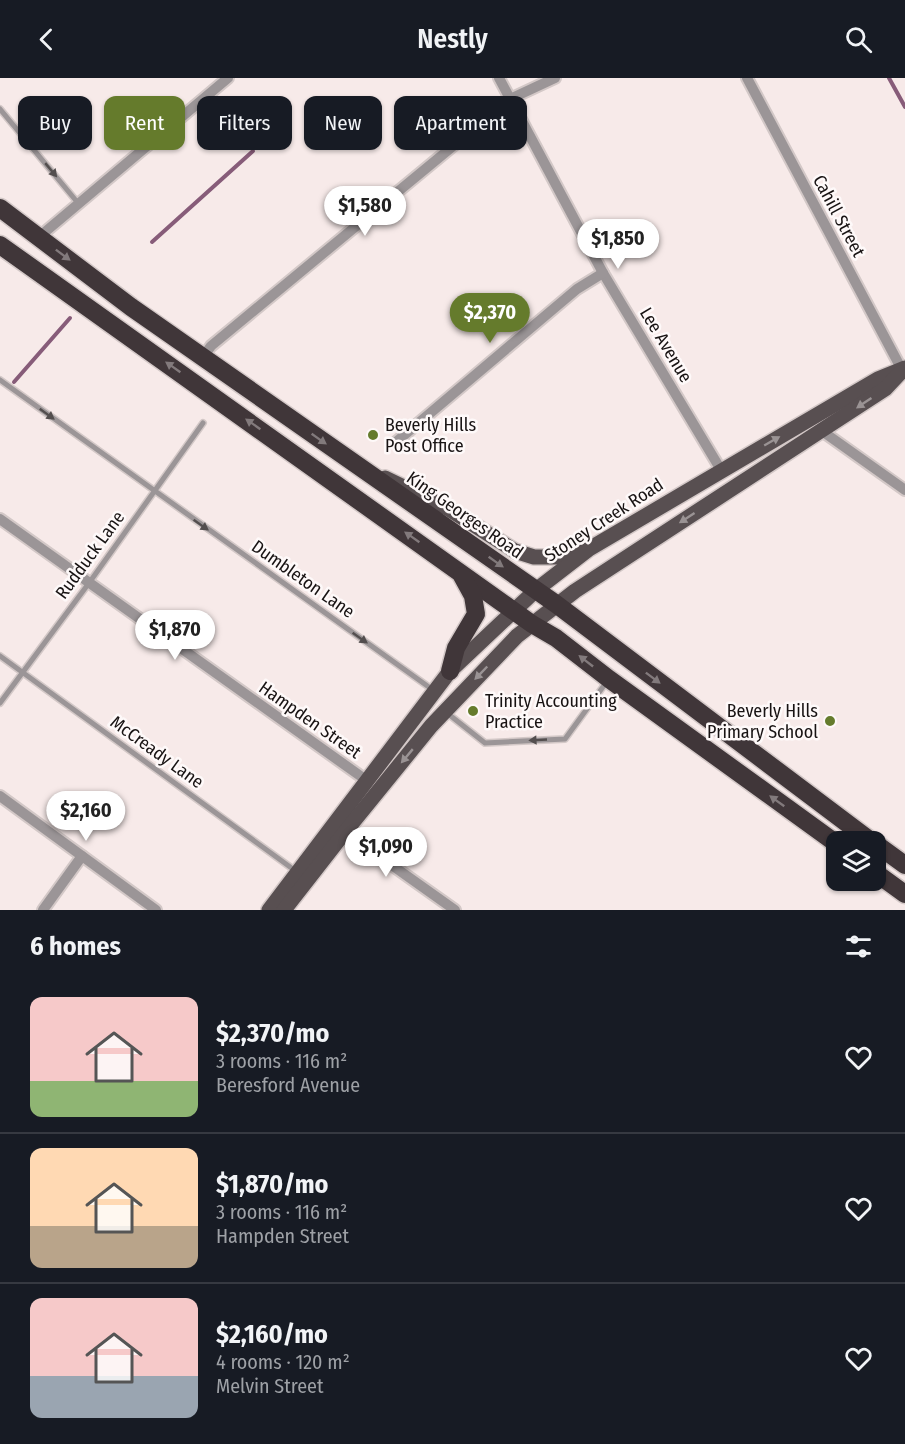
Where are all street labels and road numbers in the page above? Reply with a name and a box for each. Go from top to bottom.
street label: Cahill Street [808,171,870,261]
street label: Lee Avenue [635,303,697,387]
street label: King Georges Road [402,467,528,563]
street label: Stoney Creek Road [541,473,667,567]
street label: Rudduck Lane [51,507,129,603]
street label: Dumbleton Lane [247,535,359,623]
street label: Hampden Street [255,677,365,763]
street label: McCready Lane [106,711,208,793]

